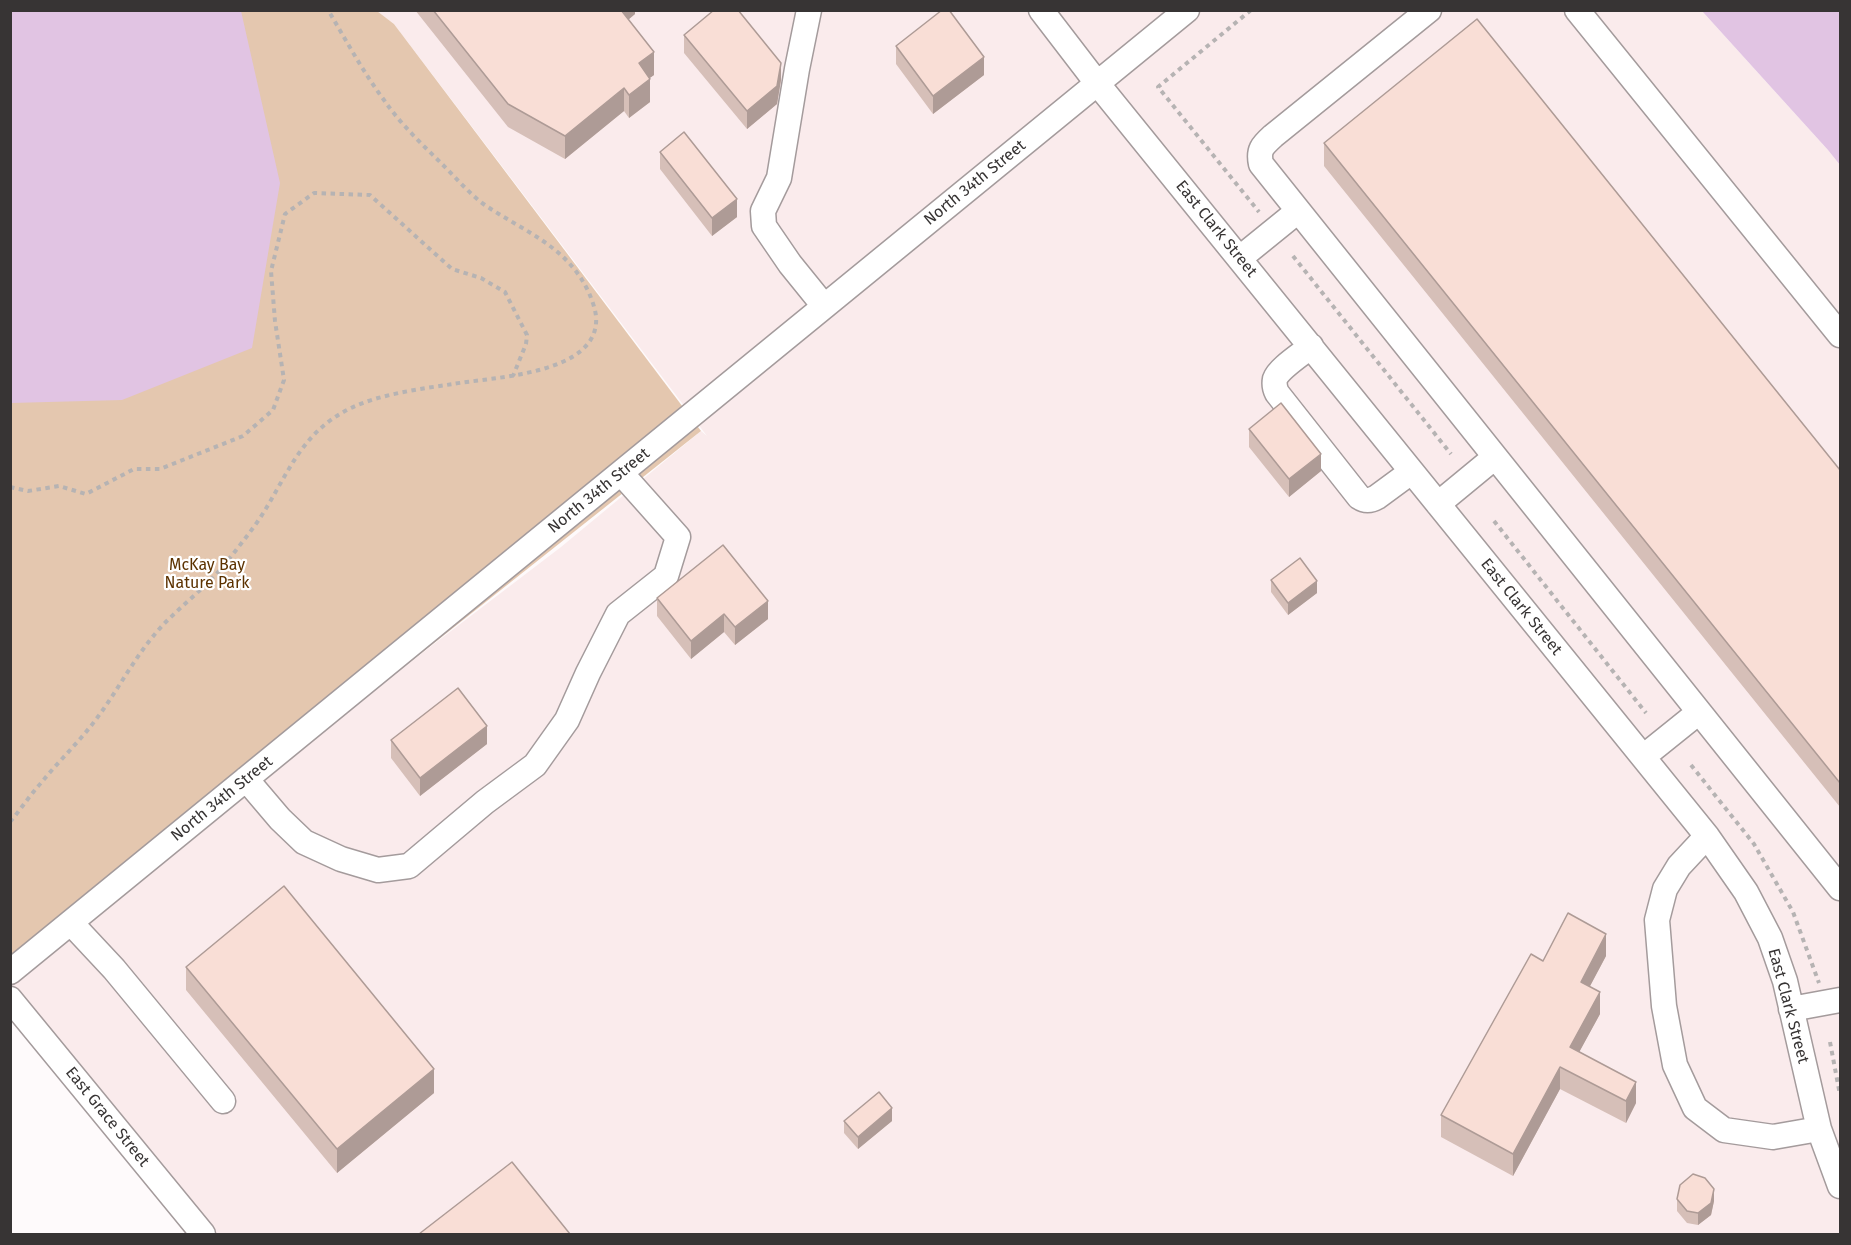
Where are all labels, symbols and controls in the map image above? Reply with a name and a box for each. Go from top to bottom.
street label: North 34th Street [920,136,1030,230]
street label: East Clark Street [1171,177,1261,281]
street label: North 34th Street [544,444,654,538]
street label: East Clark Street [1476,555,1566,659]
park label: McKay Bay Nature Park [165,556,249,594]
street label: North 34th Street [167,752,277,846]
street label: East Clark Street [1763,946,1813,1066]
street label: East Grace Street [61,1063,153,1171]

